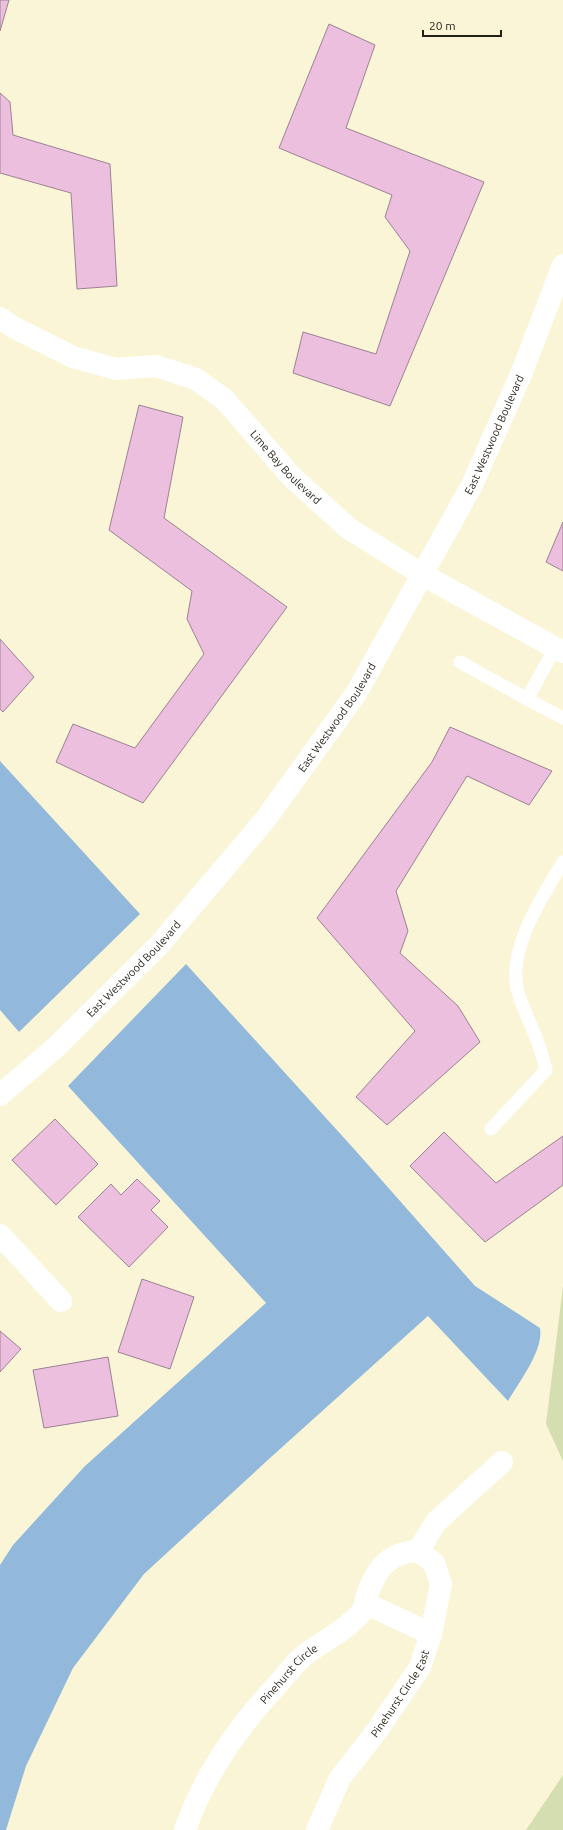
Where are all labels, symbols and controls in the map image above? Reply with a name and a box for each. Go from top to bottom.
scale bar [423,12,501,38]
text: 20 m [429,19,456,32]
street label: East Westwood Boulevard [462,373,526,496]
street label: Lime Bay Boulevard [248,428,323,506]
street label: East Westwood Boulevard [296,661,378,774]
street label: East Westwood Boulevard [84,918,183,1019]
street label: Pinehurst Circle [257,1642,320,1706]
street label: Pinehurst Circle East [368,1648,432,1740]

